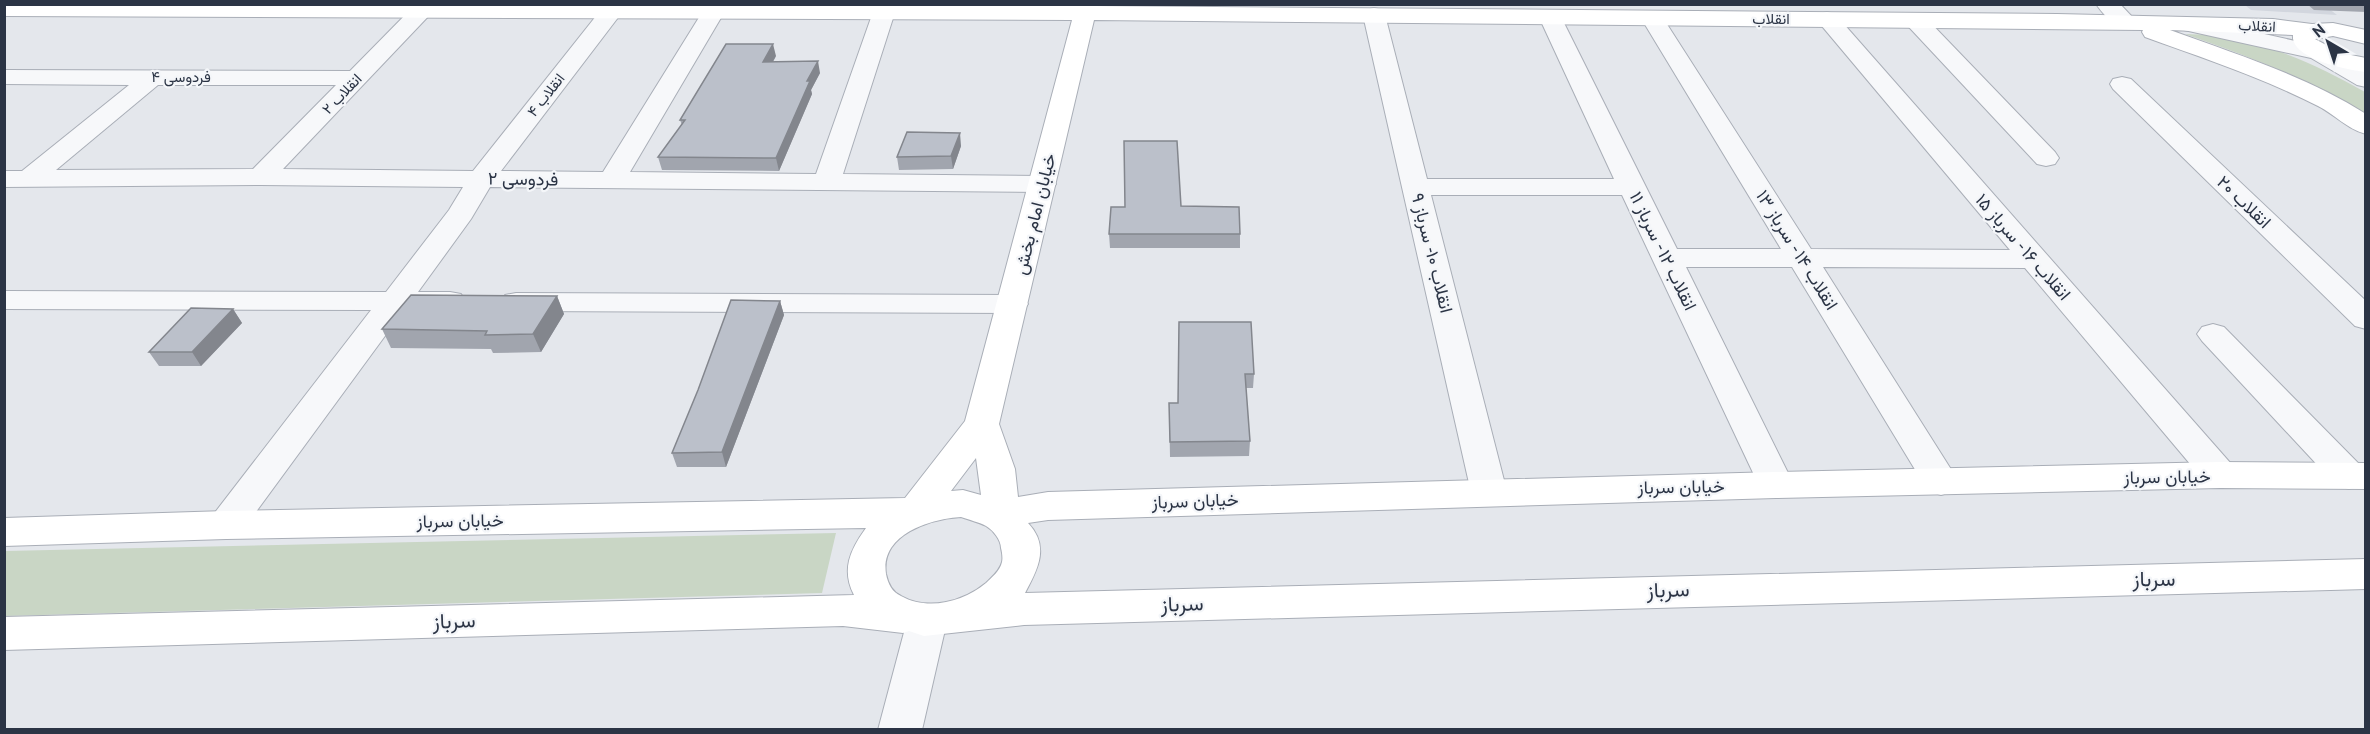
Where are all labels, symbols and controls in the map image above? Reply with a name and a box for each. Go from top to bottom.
street label: انقلاب [1752,9,1790,28]
north arrow [2298,12,2358,72]
street label: انقلاب [2238,15,2276,36]
text: N [2308,19,2329,41]
street label: فردوسی ۴ [151,67,211,87]
street label: انقلاب ۲ [318,69,366,118]
street label: انقلاب ۴ [523,69,568,120]
street label: خیابان امام بخش [1008,151,1062,277]
street label: فردوسی ۲ [488,166,558,191]
street label: انقلاب ۲۰ [2212,170,2276,233]
street label: انقلاب ۱۴ - سرباز ۱۳ [1751,185,1844,314]
street label: انقلاب ۱۲ - سرباز ۱۱ [1625,188,1702,314]
street label: انقلاب ۱۶ - سرباز ۱۵ [1971,188,2076,305]
street label: انقلاب ۱۰- سرباز ۹ [1406,191,1458,315]
street label: خیابان سرباز [2122,464,2211,489]
street label: خیابان سرباز [1636,474,1725,499]
street label: خیابان سرباز [1150,487,1239,514]
street label: خیابان سرباز [415,508,504,533]
street label: سرباز [2131,565,2176,592]
street label: سرباز [1645,575,1690,604]
street label: سرباز [1159,589,1204,618]
street label: سرباز [431,606,476,635]

